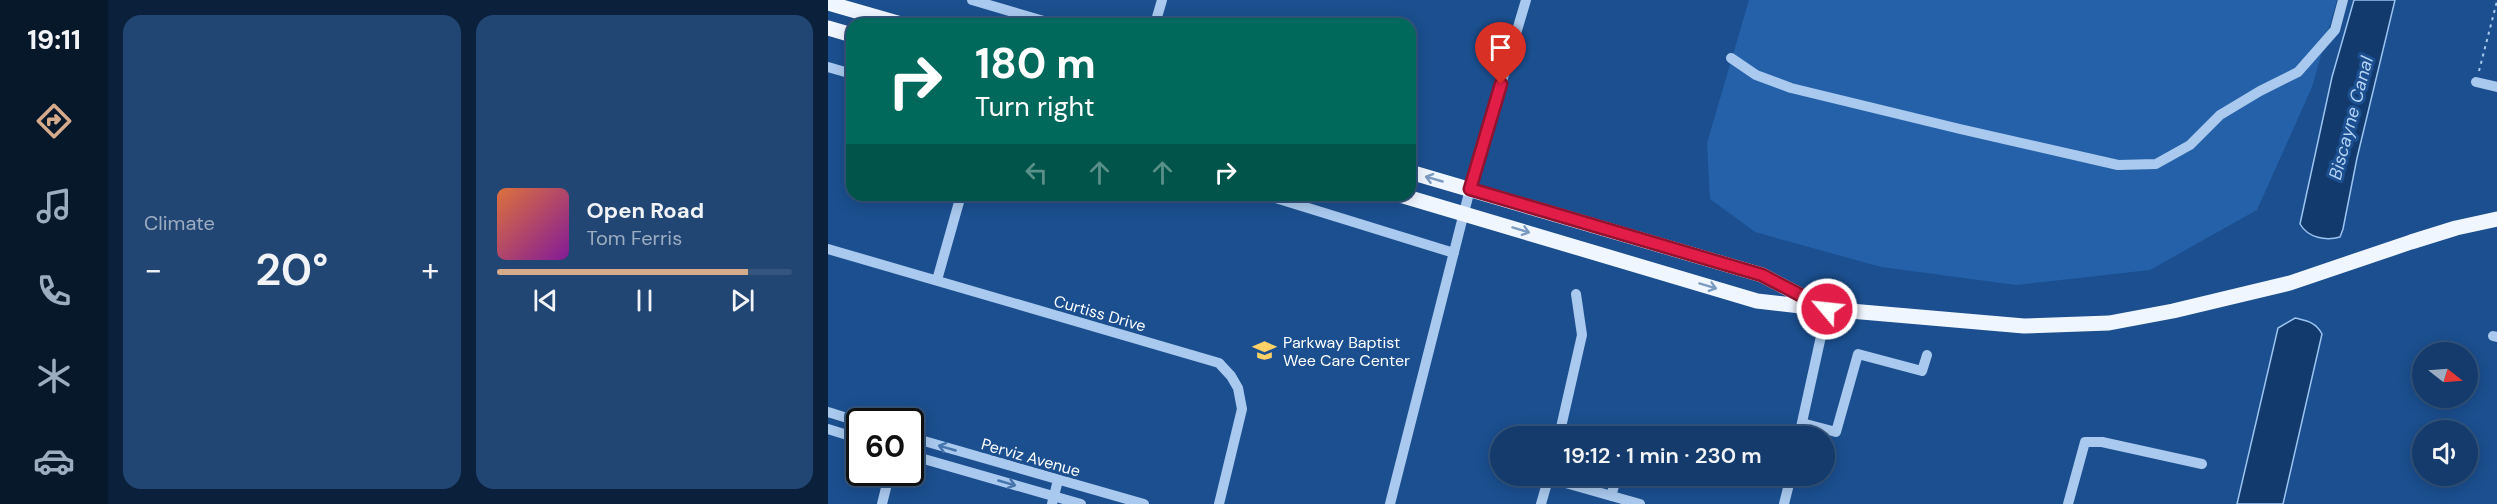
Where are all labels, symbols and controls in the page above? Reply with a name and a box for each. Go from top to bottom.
text: 19:11 [27,22,81,57]
pin [1475,22,1526,84]
icon: arrive [1484,31,1517,64]
text: 180 m [975,36,1096,91]
icon: right [876,42,954,120]
water label: Biscayne Canal [2323,53,2379,182]
text: Turn right [975,89,1095,124]
icon: directions [33,100,75,142]
icon: left [1020,156,1053,189]
icon: ahead [1083,156,1116,189]
icon: ahead [1146,156,1179,189]
icon: right [1209,156,1242,189]
one-way arrow [1425,173,1444,184]
icon: music [33,185,75,227]
text: Open Road [587,196,704,225]
text: Climate [144,210,215,236]
text: Tom Ferris [587,225,682,251]
one-way arrow [1511,225,1530,236]
text: 20° [255,240,328,299]
text: − [144,248,162,291]
text: + [421,248,440,291]
icon: phone [33,270,75,312]
position arrow [1795,277,1859,341]
one-way arrow [1698,281,1717,292]
icon: previous [529,284,562,317]
icon: pause [628,284,661,317]
icon: next [726,284,759,317]
street label: Curtiss Drive [1051,290,1148,337]
place label: Parkway Baptist Wee Care Center [1283,332,1410,371]
school or university icon: Parkway Baptist Wee Care Center [1252,338,1278,364]
north arrow [2412,342,2478,408]
map controls [2412,342,2478,486]
icon: climate [33,355,75,397]
speed limit sign: 60 [846,408,924,486]
button: sound [2412,420,2478,486]
street label: Perviz Avenue [979,433,1083,482]
icon: car [33,440,75,482]
text: 19:12 · 1 min · 230 m [1563,441,1762,470]
one-way arrow [938,442,957,453]
one-way arrow [997,478,1016,489]

